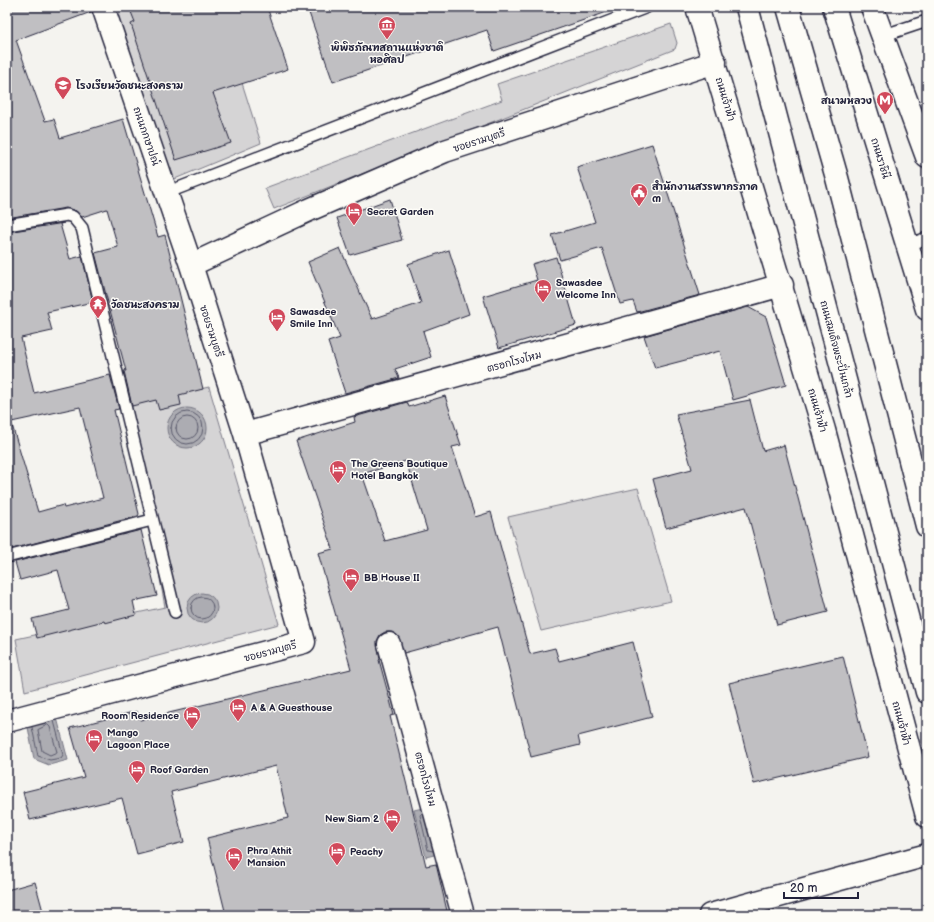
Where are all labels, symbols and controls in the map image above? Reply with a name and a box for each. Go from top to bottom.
museum icon: พิพิธภัณฑสถานแห่งชาติ หอศิลป [377,15,397,40]
place label: พิพิธภัณฑสถานแห่งชาติ หอศิลป [331,41,444,66]
school or university icon: โรงเรียนวัดชนะสงคราม [53,75,73,100]
street label: ถนนเจ้าฟ้า [713,76,738,123]
place label: โรงเรียนวัดชนะสงคราม [75,78,183,92]
metro station icon: สนามหลวง [875,90,895,115]
place label: สนามหลวง [821,95,872,107]
street label: ถนนกกษาปณ์ [130,105,164,168]
street label: ซอยรามบุตรี [451,126,508,157]
street label: ถนนราชินี [868,136,893,180]
place label: สำนักงานสรรพากรภาค ๓ [652,180,758,205]
public building icon: สำนักงานสรรพากรภาค ๓ [629,182,649,207]
hotel icon: Secret Garden [344,201,364,226]
place label: Secret Garden [367,206,434,218]
place label: Sawasdee Welcome Inn [556,277,616,301]
hotel icon: Sawasdee Welcome Inn [533,278,553,303]
temple icon: วัดชนะสงคราม [88,294,108,319]
place label: วัดชนะสงคราม [111,298,179,311]
street label: ถนนสมเด็จพระปิ่นเกล้า [817,298,858,399]
street label: ซอยรามบุตรี [195,303,226,360]
place label: Sawasdee Smile Inn [290,306,337,330]
hotel icon: Sawasdee Smile Inn [267,307,287,332]
street label: ตรอกโรงไหม [485,348,543,375]
street label: ถนนเจ้าฟ้า [805,387,830,434]
place label: The Greens Boutique Hotel Bangkok [351,458,448,482]
hotel icon: The Greens Boutique Hotel Bangkok [328,459,348,484]
hotel icon: BB House II [341,567,361,592]
place label: BB House II [364,572,420,584]
street label: ซอยรามบุตรี [242,638,299,667]
hotel icon: A & A Guesthouse [228,697,248,722]
street label: ถนนเจ้าฟ้า [889,700,914,747]
place label: A & A Guesthouse [250,702,333,714]
hotel icon: Room Residence [182,705,202,730]
place label: Room Residence [101,710,179,722]
place label: Mango Lagoon Place [107,727,170,751]
hotel icon: Mango Lagoon Place [84,728,104,753]
street label: ตรอกโรงไหม [412,750,439,808]
hotel icon: Roof Garden [127,759,147,784]
place label: Roof Garden [150,764,209,776]
hotel icon: New Siam 2 [382,808,402,833]
place label: New Siam 2 [325,813,379,825]
hotel icon: Peachy [327,841,347,866]
place label: Phra Athit Mansion [247,845,292,869]
hotel icon: Phra Athit Mansion [224,846,244,871]
place label: Peachy [350,846,383,858]
scale bar [784,874,858,900]
text: 20 m [790,881,817,896]

